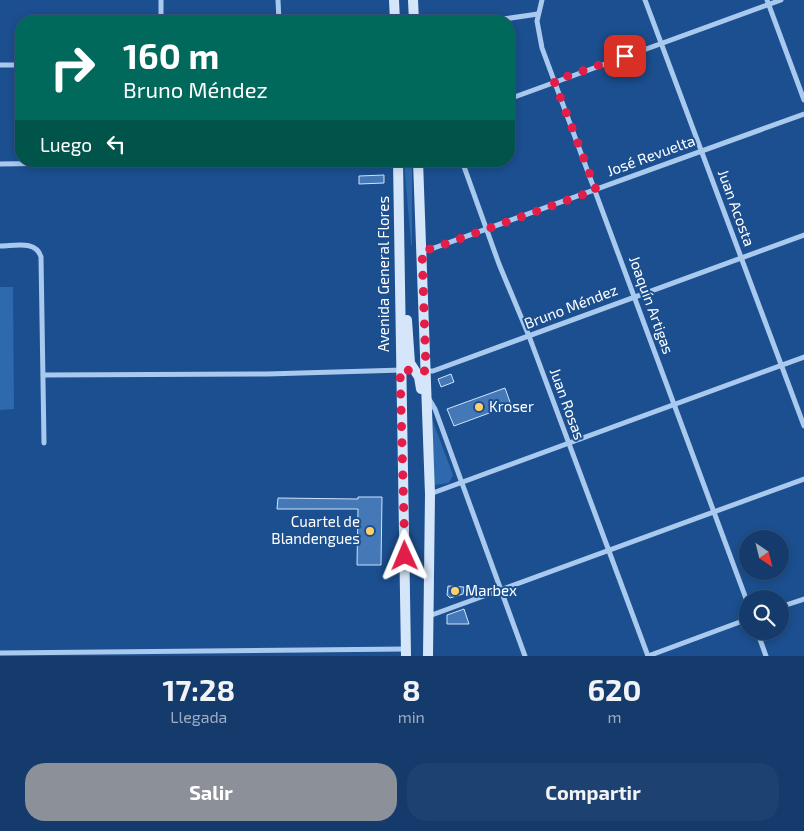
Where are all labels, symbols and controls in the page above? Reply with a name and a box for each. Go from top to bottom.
text: 160 m [123,34,219,76]
icon: right [40,35,105,100]
pin [604,35,646,77]
icon: arrive [611,42,639,70]
text: Bruno Méndez [123,76,268,102]
icon: left [102,130,130,158]
street label: José Revuelta [604,131,697,179]
text: Luego [40,133,92,156]
street label: Juan Acosta [715,167,759,248]
street label: Avenida General Flores [374,196,392,352]
street label: Joaquín Artigas [626,253,678,356]
street label: Bruno Méndez [521,280,620,332]
street label: Juan Rosas [547,365,589,442]
place label: Kroser [489,397,534,415]
marker: Kroser [473,401,485,413]
place label: Cuartel de Blandengues [271,512,360,547]
marker: Cuartel de Blandengues [364,525,376,537]
position arrow [378,529,430,581]
north arrow [739,530,789,580]
map controls [739,530,789,640]
place label: Marbex [465,581,517,599]
marker: Marbex [449,585,461,597]
button: search [739,590,789,640]
text: 17:28 [163,671,235,707]
text: 8 [402,671,421,707]
text: 620 [587,671,641,707]
text: Llegada [170,707,227,726]
text: min [398,707,425,726]
text: m [607,707,621,726]
button: Salir [25,763,397,821]
button: Compartir [407,763,779,821]

